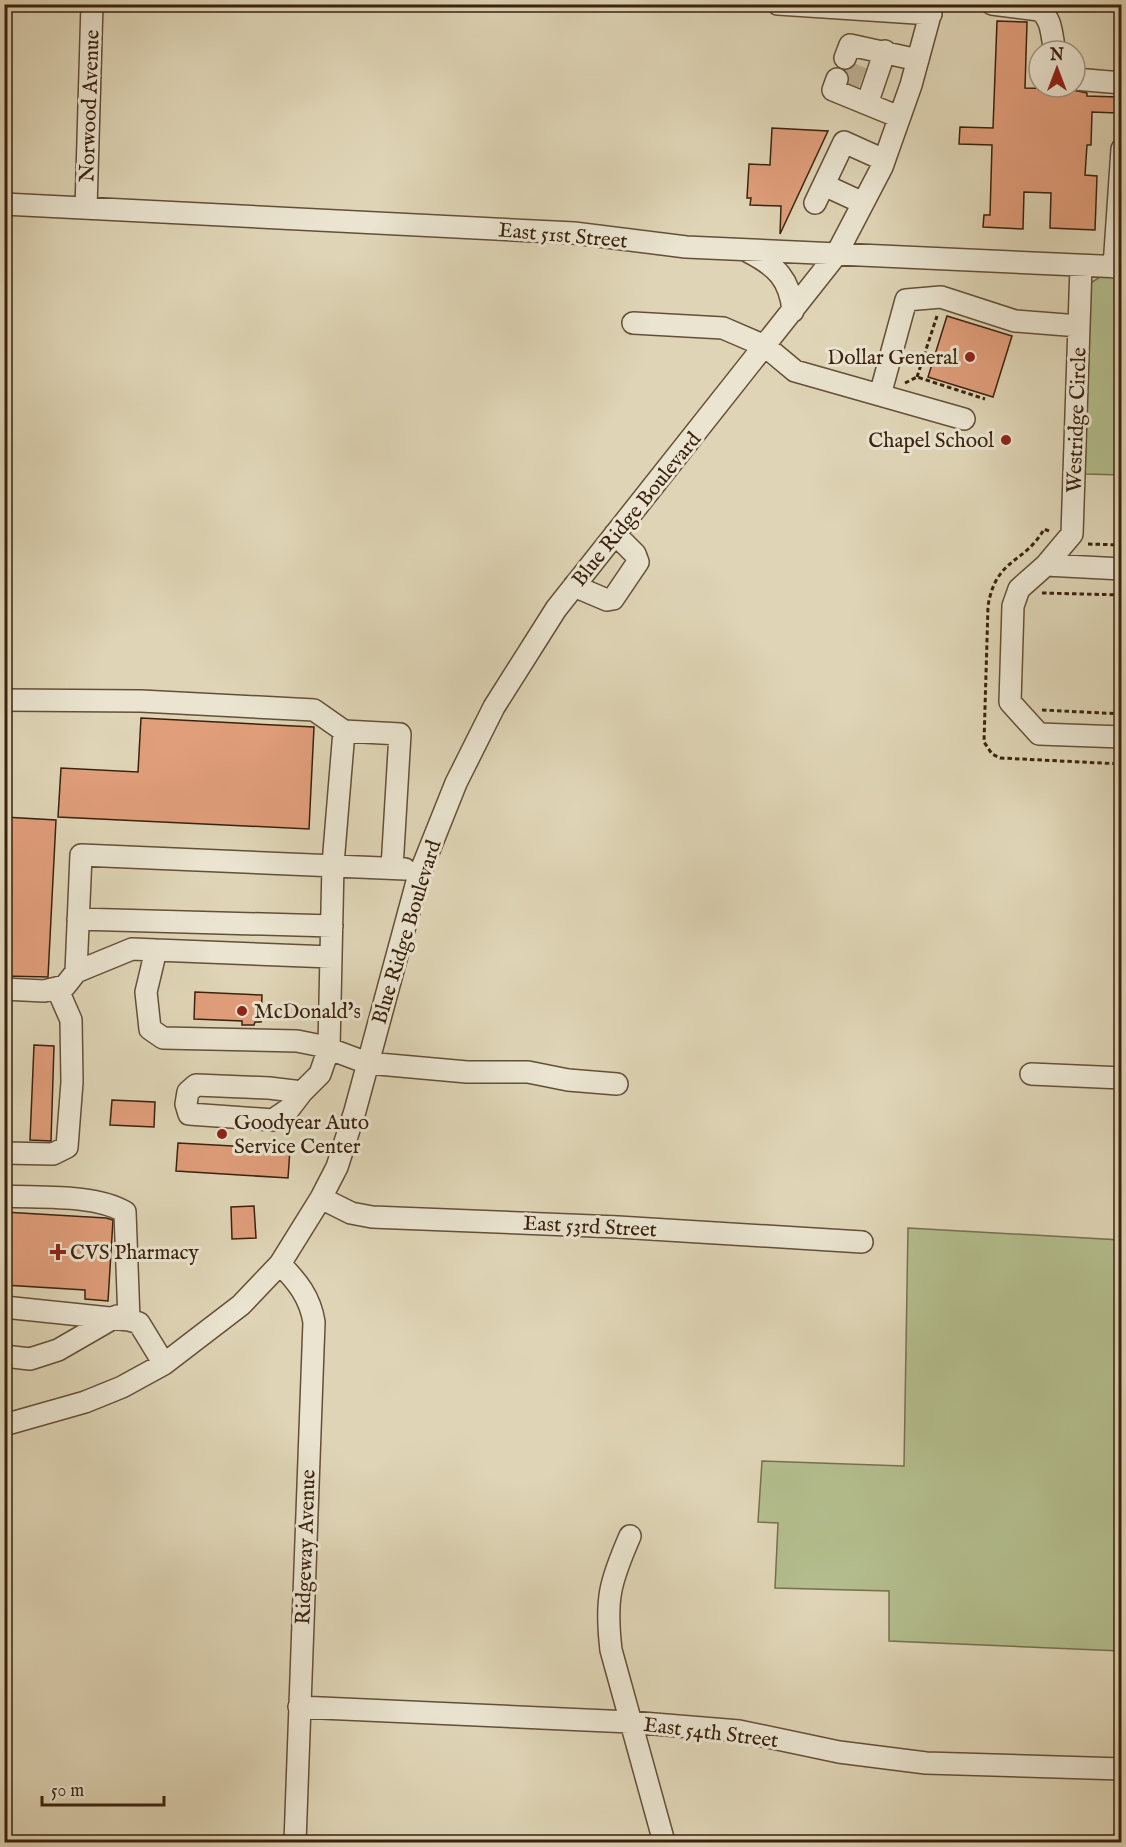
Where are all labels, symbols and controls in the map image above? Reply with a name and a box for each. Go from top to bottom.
street label: Norwood Avenue [74,29,107,183]
north arrow [1027,39,1087,99]
text: N [1049,46,1064,66]
street label: East 51st Street [497,217,629,256]
place label: Dollar General [827,345,958,372]
street label: Westridge Circle [1061,346,1094,493]
marker: Dollar General [963,350,977,364]
street label: Blue Ridge Boulevard [566,426,708,593]
place label: Chapel School [868,428,994,455]
marker: Chapel School [999,433,1013,447]
street label: Blue Ridge Boulevard [367,836,449,1028]
place label: McDonald's [254,999,361,1026]
marker: McDonald's [235,1004,249,1018]
place label: Goodyear Auto Service Center [234,1110,369,1161]
marker: Goodyear Auto Service Center [215,1127,229,1141]
street label: East 53rd Street [522,1211,657,1244]
place label: CVS Pharmacy [70,1240,200,1267]
marker: CVS Pharmacy [51,1245,65,1259]
street label: Ridgeway Avenue [290,1469,323,1625]
street label: East 54th Street [642,1712,780,1755]
scale bar [42,1769,164,1807]
text: 50 m [51,1780,84,1803]

